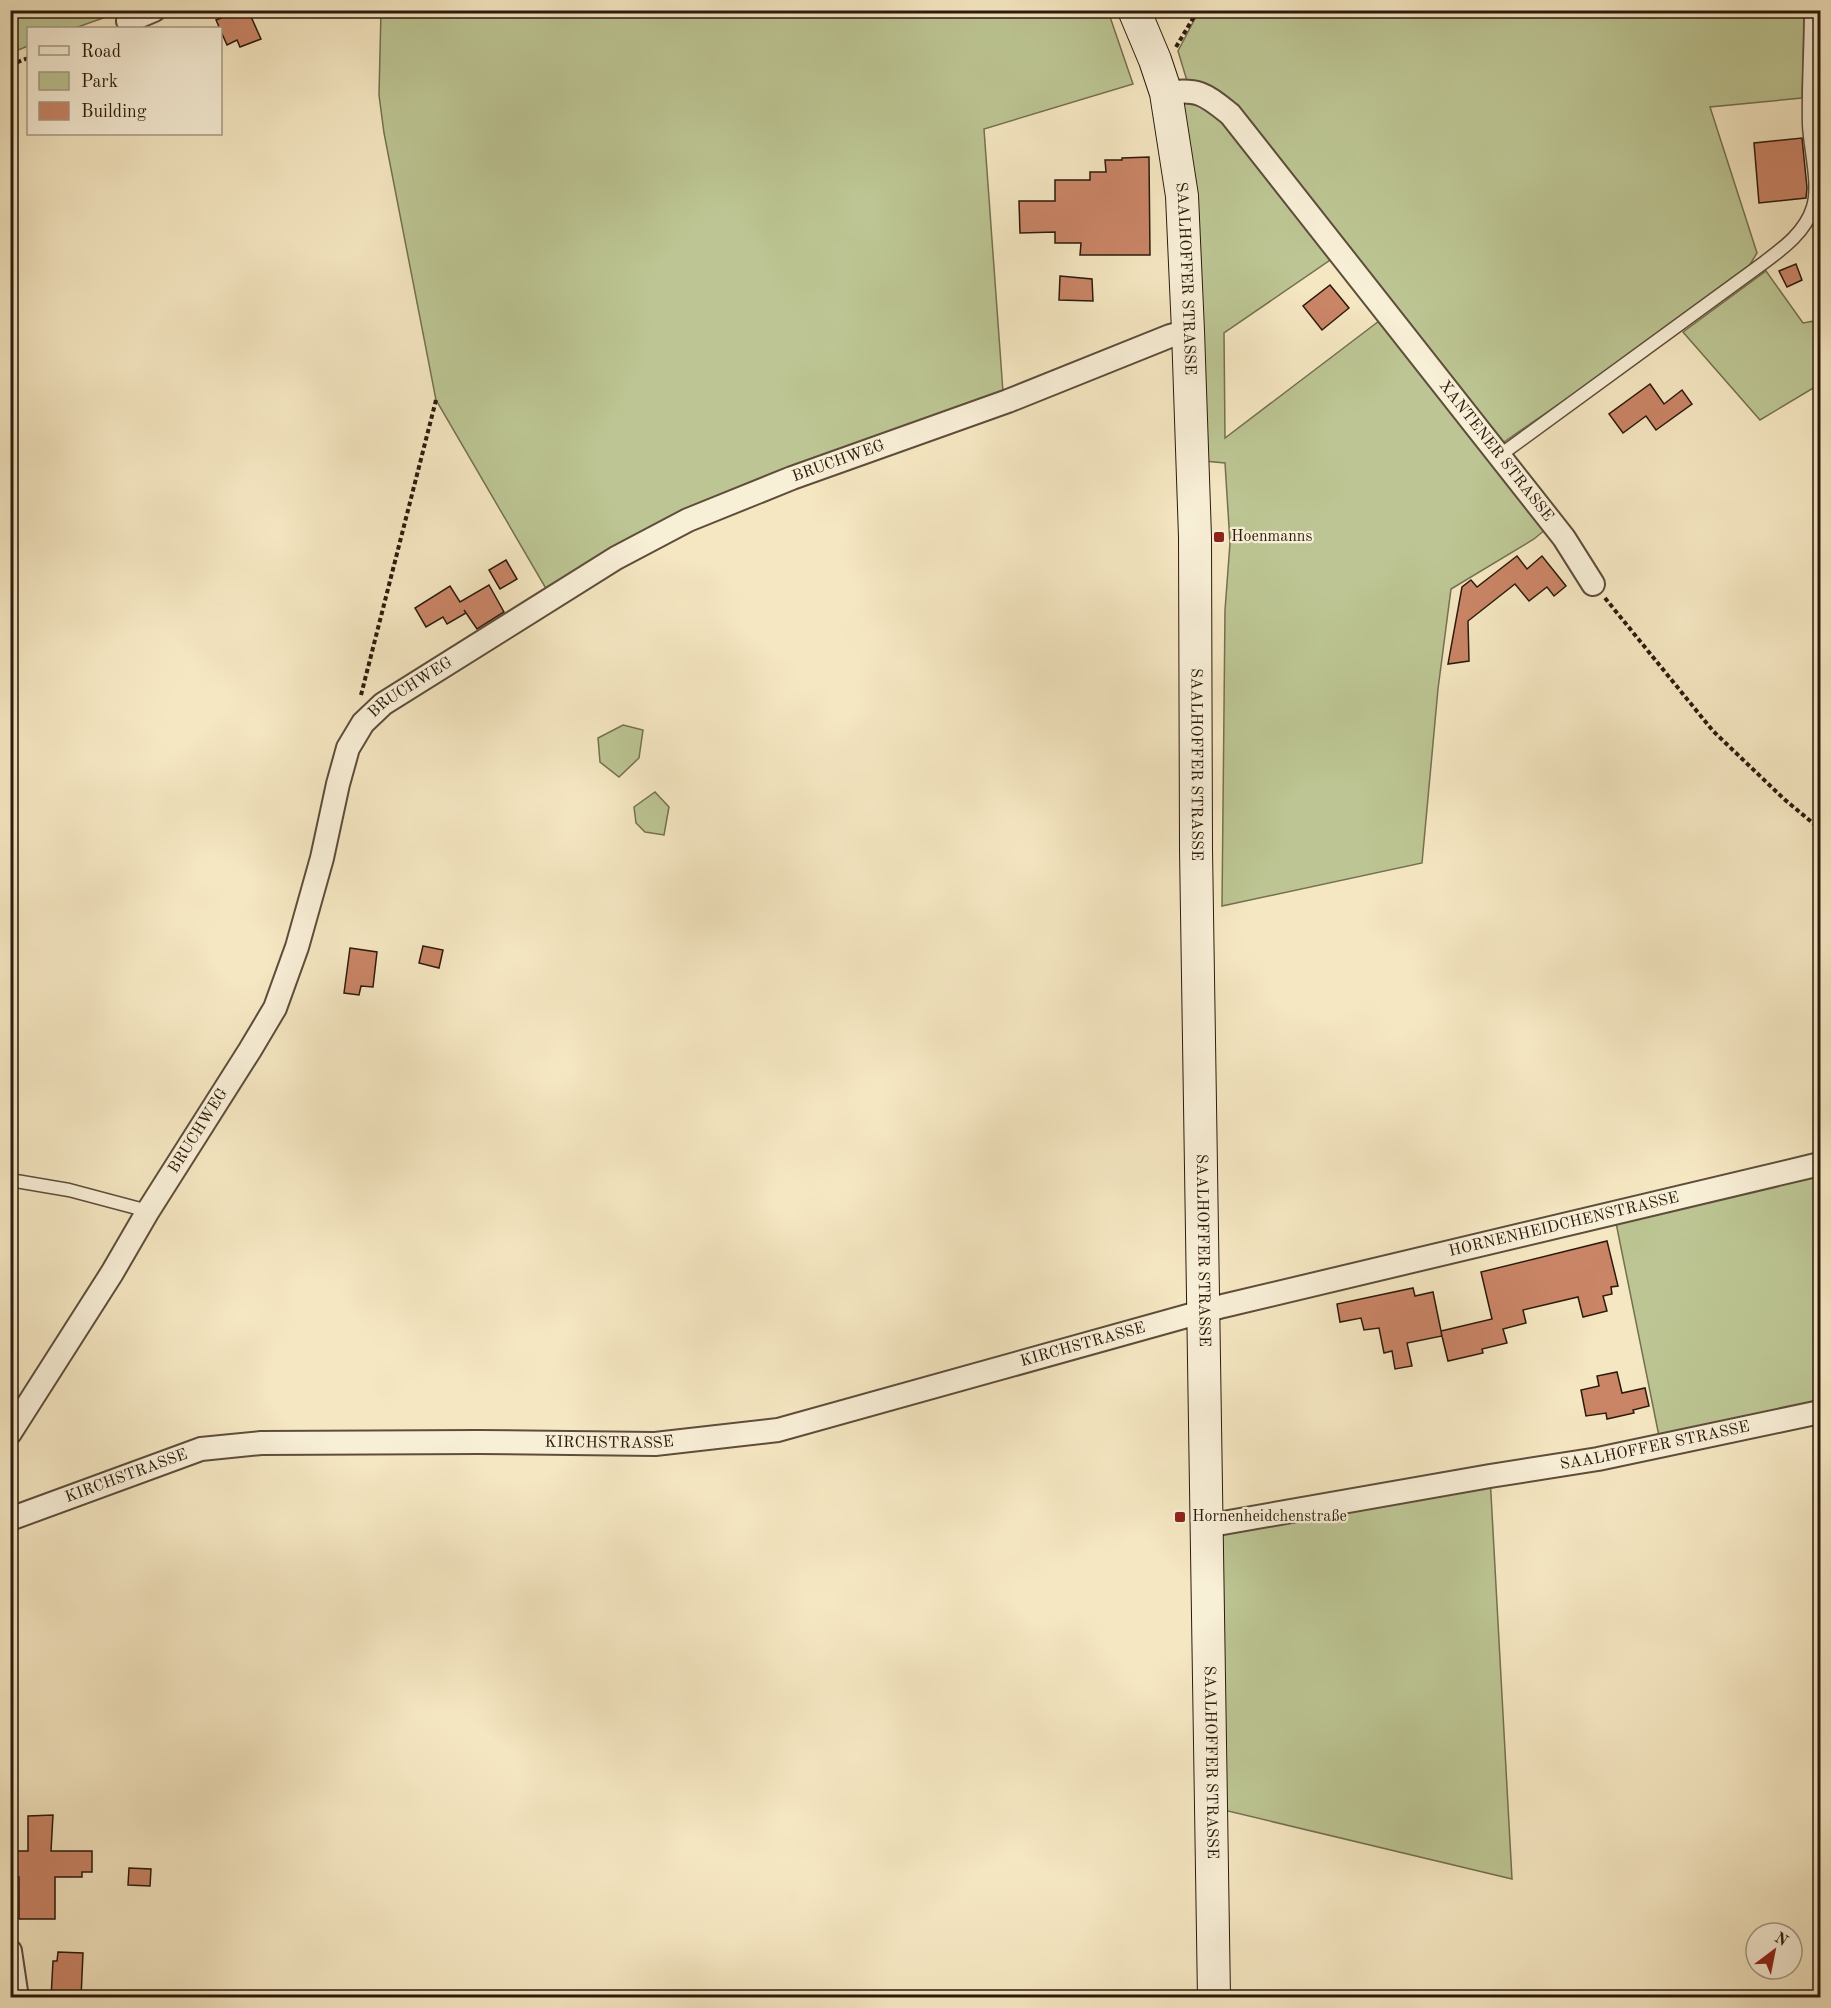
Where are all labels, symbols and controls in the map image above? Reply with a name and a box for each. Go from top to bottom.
legend [27,27,222,135]
text: Road [81,43,121,61]
text: Park [81,73,118,91]
text: Building [81,103,147,121]
street label: SAALHOFFER STRASSE [1172,181,1197,375]
street label: XANTENER STRASSE [1436,378,1556,525]
street label: BRUCHWEG [790,437,887,485]
place label: Hoenmanns [1231,529,1312,545]
marker: Hoenmanns [1212,530,1226,544]
street label: BRUCHWEG [366,654,456,721]
street label: SAALHOFFER STRASSE [1187,668,1204,861]
street label: BRUCHWEG [166,1085,232,1176]
street label: SAALHOFFER STRASSE [1193,1154,1212,1347]
street label: HORNENHEIDCHENSTRASSE [1447,1190,1681,1260]
street label: KIRCHSTRASSE [1018,1320,1147,1370]
street label: SAALHOFFER STRASSE [1559,1419,1751,1473]
street label: KIRCHSTRASSE [545,1434,675,1452]
street label: KIRCHSTRASSE [63,1447,190,1506]
place label: Hornenheidchenstraße [1192,1509,1347,1525]
marker: Hornenheidchenstraße [1173,1510,1187,1524]
street label: SAALHOFFER STRASSE [1201,1666,1220,1859]
north arrow [1744,1921,1804,1981]
text: N [1771,1930,1791,1950]

